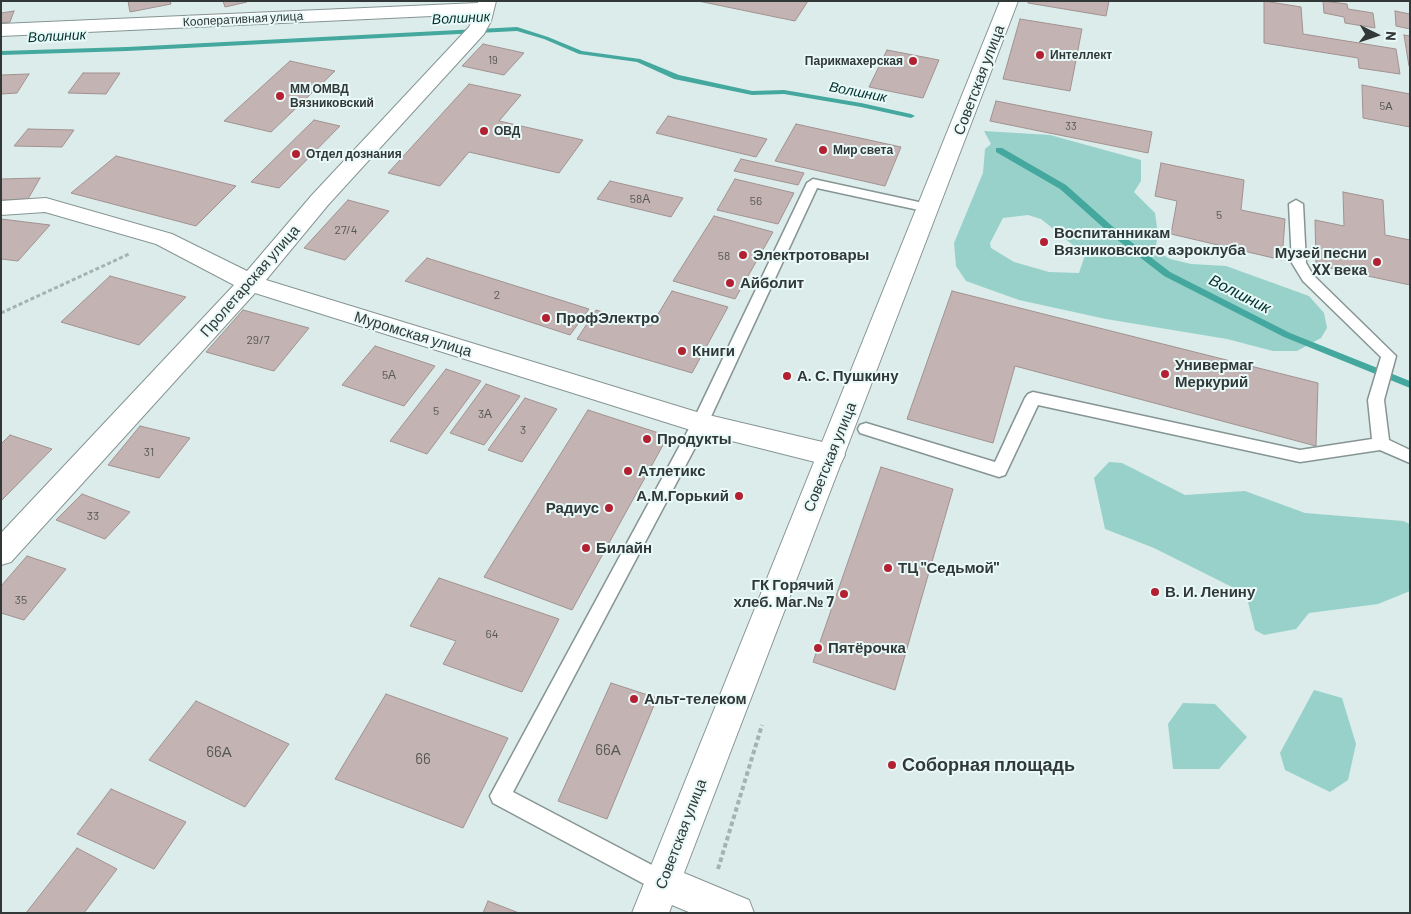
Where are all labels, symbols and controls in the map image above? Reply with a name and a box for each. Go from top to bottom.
water label: Волшник [431,8,491,28]
street label: Кооперативная улица [183,9,303,29]
north arrow [1351,10,1401,60]
street label: Советская улица [950,22,1008,138]
water label: Волшник [27,26,87,46]
text: N [1383,31,1400,41]
place label: Интеллект [1050,48,1112,62]
marker: Интеллект [1034,49,1046,61]
house number: 19 [488,53,498,67]
place label: Парикмахерская [805,54,903,68]
marker: Парикмахерская [907,55,919,67]
water label: Волшник [828,78,888,106]
place label: ММ ОМВД Вязниковский [290,82,374,110]
marker: ММ ОМВД Вязниковский [274,90,286,102]
house number: 5А [1380,99,1392,113]
house number: 33 [1065,119,1077,133]
place label: ОВД [494,124,520,138]
marker: ОВД [478,125,490,137]
place label: Мир света [833,143,893,157]
marker: Мир света [817,144,829,156]
place label: Отдел дознания [306,147,402,161]
marker: Отдел дознания [290,148,302,160]
house number: 58А [630,192,650,206]
house number: 56 [750,194,762,208]
house number: 5 [1216,208,1222,222]
street label: Пролетарская улица [197,221,303,341]
house number: 27/4 [335,223,357,237]
place label: Воспитанникам Вязниковского аэроклуба [1054,224,1246,259]
marker: Воспитанникам Вязниковского аэроклуба [1038,236,1050,248]
place label: Музей песни XX века [1275,244,1367,279]
place label: Электротовары [753,246,869,264]
house number: 58 [718,249,730,263]
marker: Электротовары [737,249,749,261]
marker: Музей песни XX века [1371,256,1383,268]
water label: Волшник [1206,270,1274,318]
place label: Айболит [740,274,804,292]
marker: Айболит [724,277,736,289]
house number: 2 [494,288,500,302]
street label: Муромская улица [352,308,474,360]
place label: ПрофЭлектро [556,309,659,327]
marker: ПрофЭлектро [540,312,552,324]
house number: 29/7 [246,333,270,347]
place label: Книги [692,342,735,360]
marker: Книги [676,345,688,357]
place label: Универмаг Меркурий [1175,356,1254,391]
place label: А. С. Пушкину [797,367,899,385]
house number: 5А [382,368,396,382]
marker: Универмаг Меркурий [1159,368,1171,380]
marker: А. С. Пушкину [781,370,793,382]
street label: Советская улица [800,400,860,514]
house number: 5 [433,404,439,418]
house number: 3А [478,407,492,421]
house number: 3 [520,423,526,437]
place label: Продукты [657,430,732,448]
marker: Продукты [641,433,653,445]
house number: 31 [144,445,154,459]
place label: Атлетикс [638,462,705,480]
marker: Атлетикс [622,465,634,477]
place label: А.М.Горький [636,487,729,505]
marker: А.М.Горький [733,490,745,502]
place label: Радиус [546,499,599,517]
marker: Радиус [603,502,615,514]
house number: 33 [87,509,99,523]
place label: Билайн [596,539,652,557]
marker: Билайн [580,542,592,554]
place label: ТЦ "Седьмой" [898,559,999,577]
marker: ТЦ "Седьмой" [882,562,894,574]
place label: ГК Горячий хлеб. Маг.№ 7 [733,576,834,611]
place label: В. И. Ленину [1165,583,1255,601]
marker: В. И. Ленину [1149,586,1161,598]
marker: ГК Горячий хлеб. Маг.№ 7 [838,588,850,600]
house number: 35 [15,593,27,607]
house number: 64 [486,627,498,641]
place label: Пятёрочка [828,639,906,657]
marker: Пятёрочка [812,642,824,654]
place label: Альт-телеком [644,690,746,708]
marker: Альт-телеком [628,693,640,705]
house number: 66А [595,741,621,759]
house number: 66А [206,743,232,761]
house number: 66 [415,750,431,768]
place label: Соборная площадь [902,754,1075,776]
marker: Соборная площадь [886,759,898,771]
street label: Советская улица [652,776,710,892]

